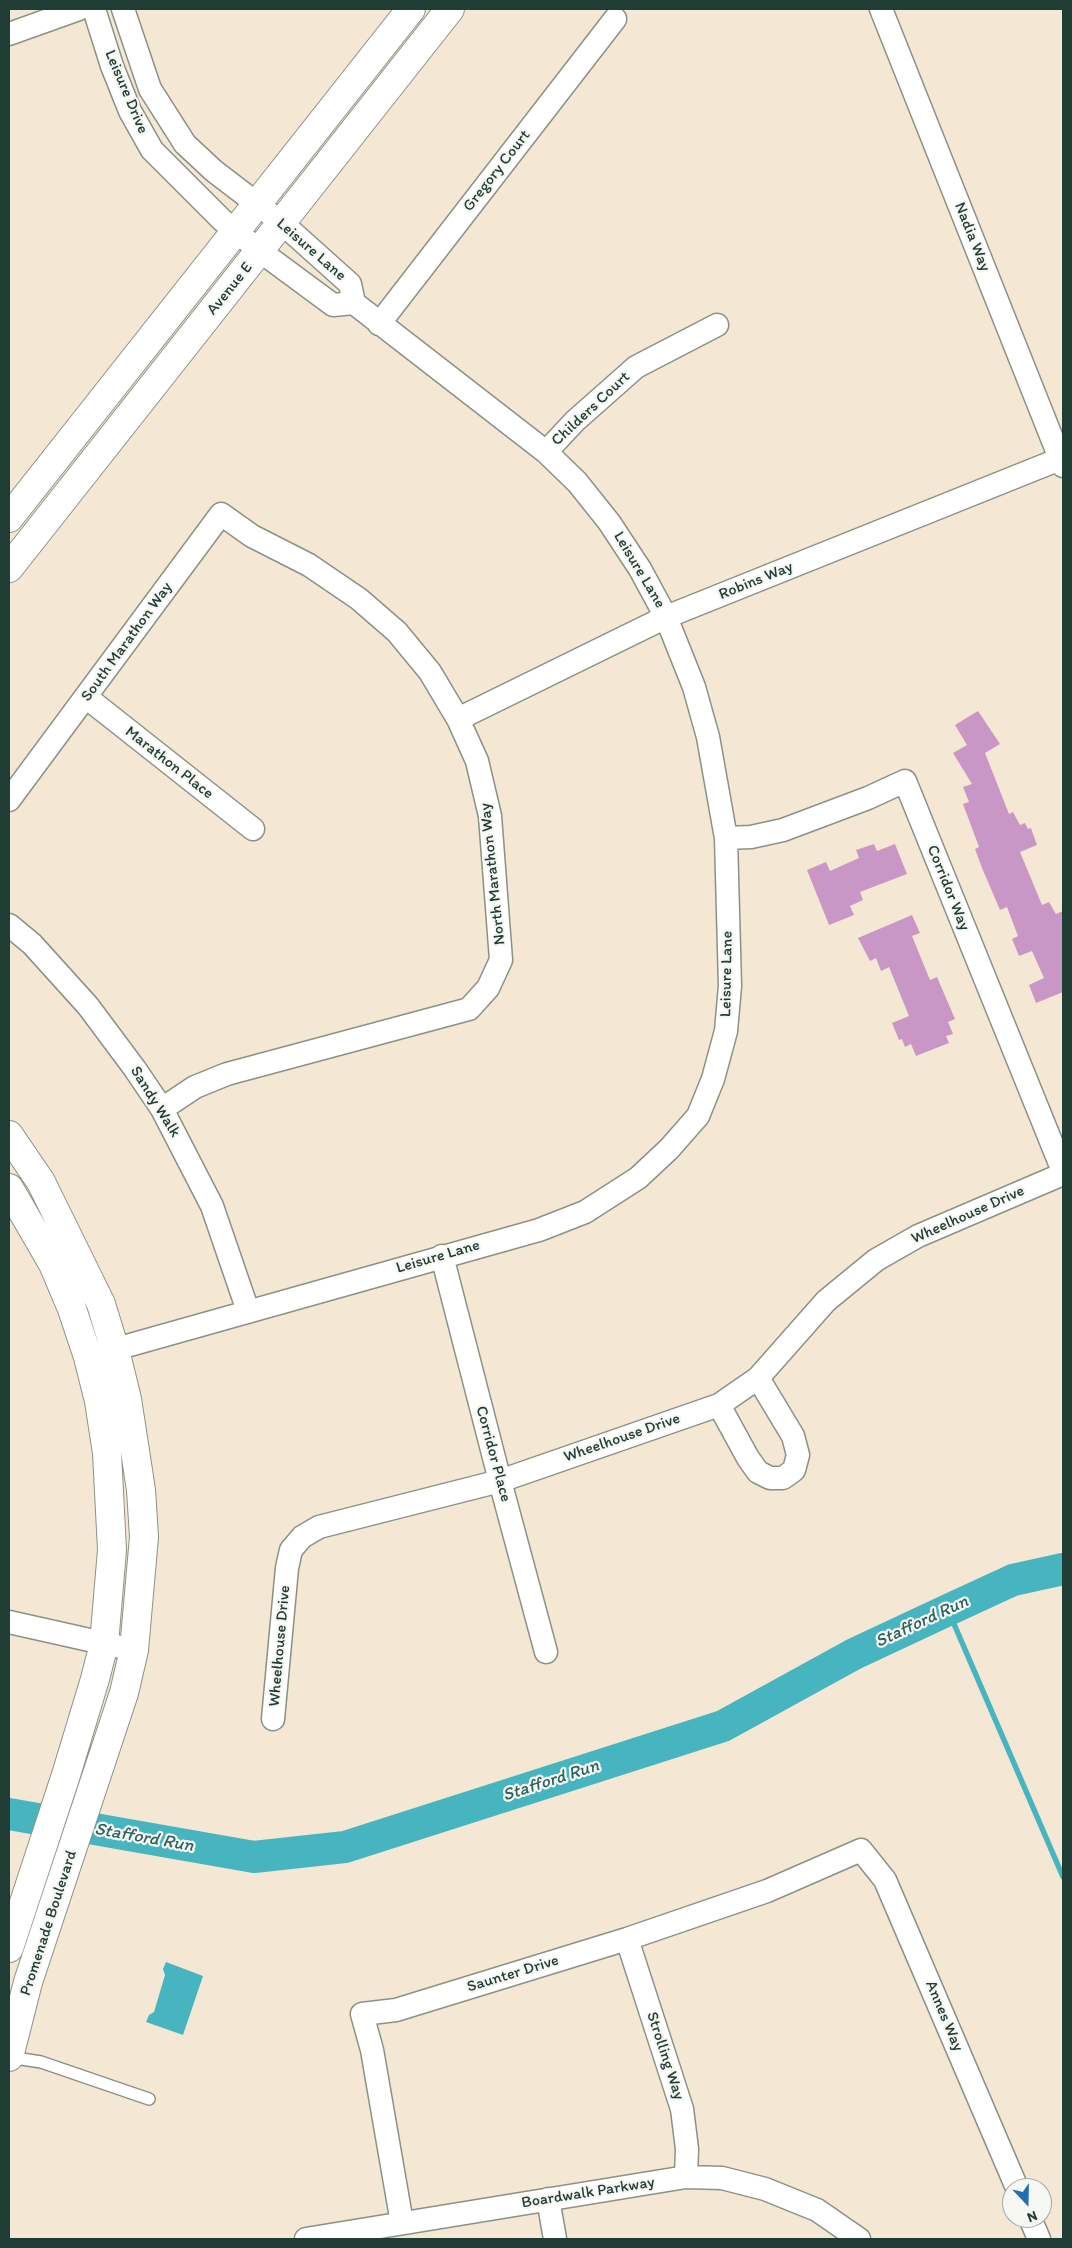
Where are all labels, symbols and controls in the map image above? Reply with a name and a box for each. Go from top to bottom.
street label: Leisure Drive [100,47,152,137]
street label: Gregory Court [459,126,535,216]
street label: Nadia Way [949,200,995,274]
street label: Leisure Lane [272,214,350,286]
street label: Avenue E [203,259,257,319]
street label: Childers Court [548,368,634,450]
street label: Leisure Lane [609,528,669,612]
street label: Robins Way [716,557,796,605]
street label: South Marathon Way [77,579,177,705]
street label: Marathon Place [121,722,217,804]
street label: North Marathon Way [476,802,510,946]
street label: Corridor Way [922,842,974,934]
street label: Leisure Lane [717,931,737,1017]
street label: Sandy Walk [126,1063,184,1141]
street label: Wheelhouse Drive [908,1181,1028,1249]
street label: Leisure Lane [394,1236,482,1278]
street label: Corridor Place [471,1404,515,1504]
street label: Wheelhouse Drive [561,1409,683,1467]
street label: Wheelhouse Drive [265,1584,295,1708]
water label: Stafford Run [872,1591,972,1653]
water label: Stafford Run [500,1755,602,1807]
water label: Stafford Run [93,1819,195,1857]
street label: Promenade Boulevard [16,1848,82,1998]
street label: Saunter Drive [465,1951,561,1997]
street label: Annes Way [921,1978,967,2054]
street label: Strolling Way [642,2010,688,2102]
street label: Boardwalk Parkway [520,2173,656,2213]
north arrow [1002,2178,1052,2228]
text: N [1025,2207,1040,2226]

